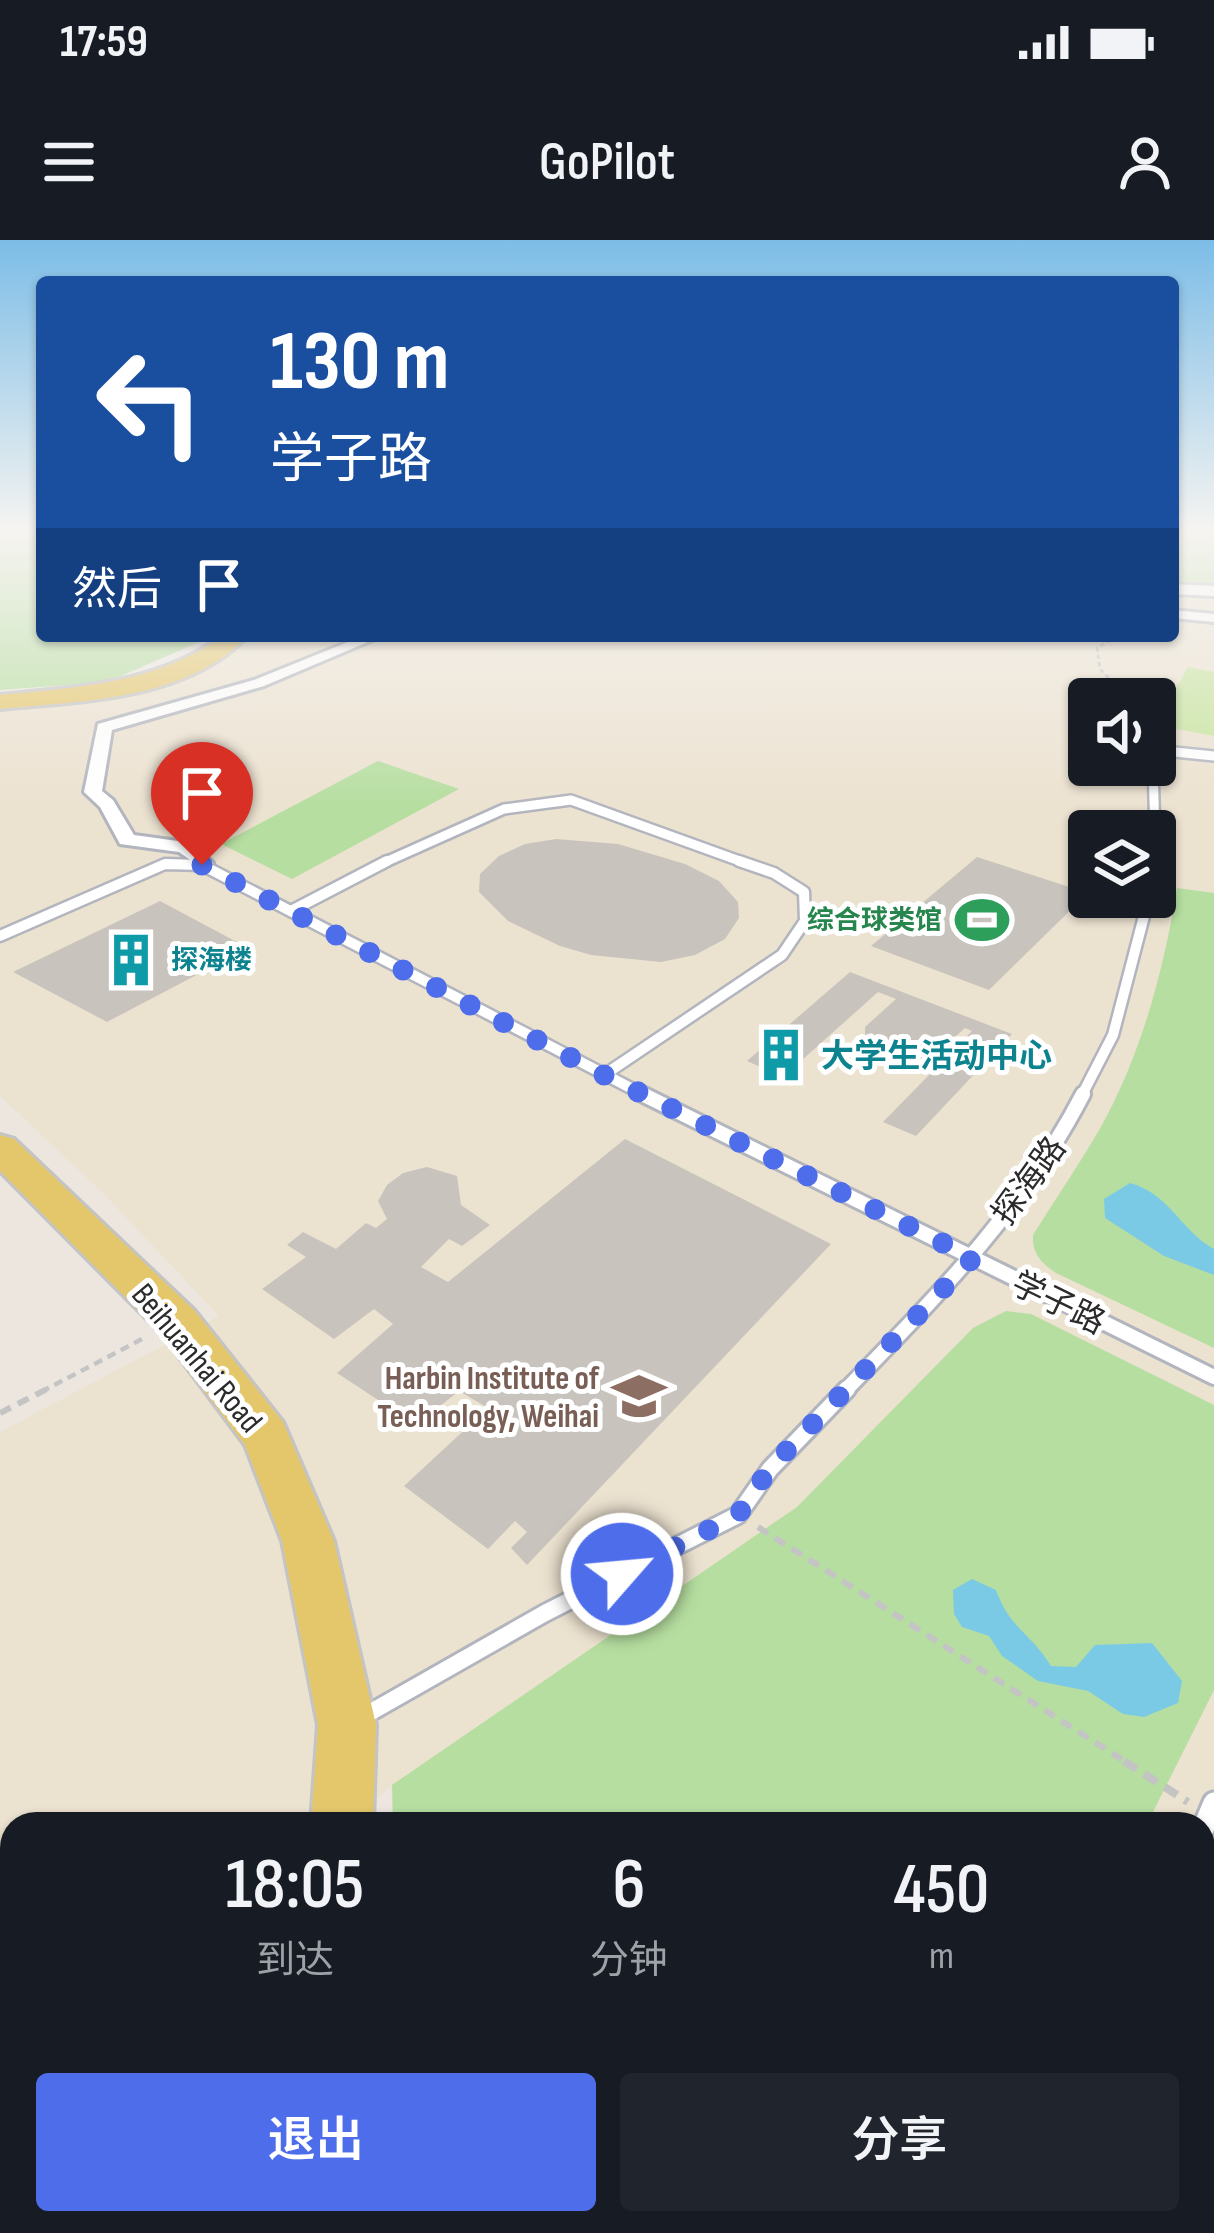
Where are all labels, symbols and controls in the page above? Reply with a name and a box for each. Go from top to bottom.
text: 17:59 [60,15,148,70]
icon: menu [36,129,102,195]
icon: person [1112,129,1178,195]
text: GoPilot [539,130,675,195]
text: 130 m [270,312,449,413]
icon: left [72,324,228,480]
text: 学子路 [270,428,432,493]
icon: arrive [186,552,252,618]
text: 然后 [72,563,162,618]
map controls [1068,678,1176,918]
button: sound [1068,678,1176,786]
pin [151,742,253,865]
icon: arrive [169,760,235,826]
button: layers [1068,810,1176,918]
sports icon: 综合球类馆 [953,891,1011,949]
place label: 综合球类馆 [807,905,942,937]
building icon: 探海楼 [102,931,160,989]
place label: 探海楼 [171,945,252,977]
building icon: 大学生活动中心 [752,1026,810,1084]
place label: 大学生活动中心 [821,1037,1052,1077]
street label: 探海路 [984,1129,1075,1233]
street label: 学子路 [1005,1264,1111,1343]
street label: Beihuanhai Road [123,1276,270,1441]
place label: Harbin Institute of Technology, Weihai [377,1359,600,1437]
school or university icon: Harbin Institute of Technology, Weihai [610,1367,668,1425]
position arrow [559,1511,685,1637]
text: 18:05 [226,1842,364,1929]
text: 6 [612,1842,645,1929]
text: 450 [893,1847,989,1934]
text: m [929,1933,954,1980]
text: 到达 [256,1938,334,1985]
text: 分钟 [590,1938,668,1985]
button: 退出 [36,2073,596,2211]
button: 分享 [620,2073,1179,2211]

